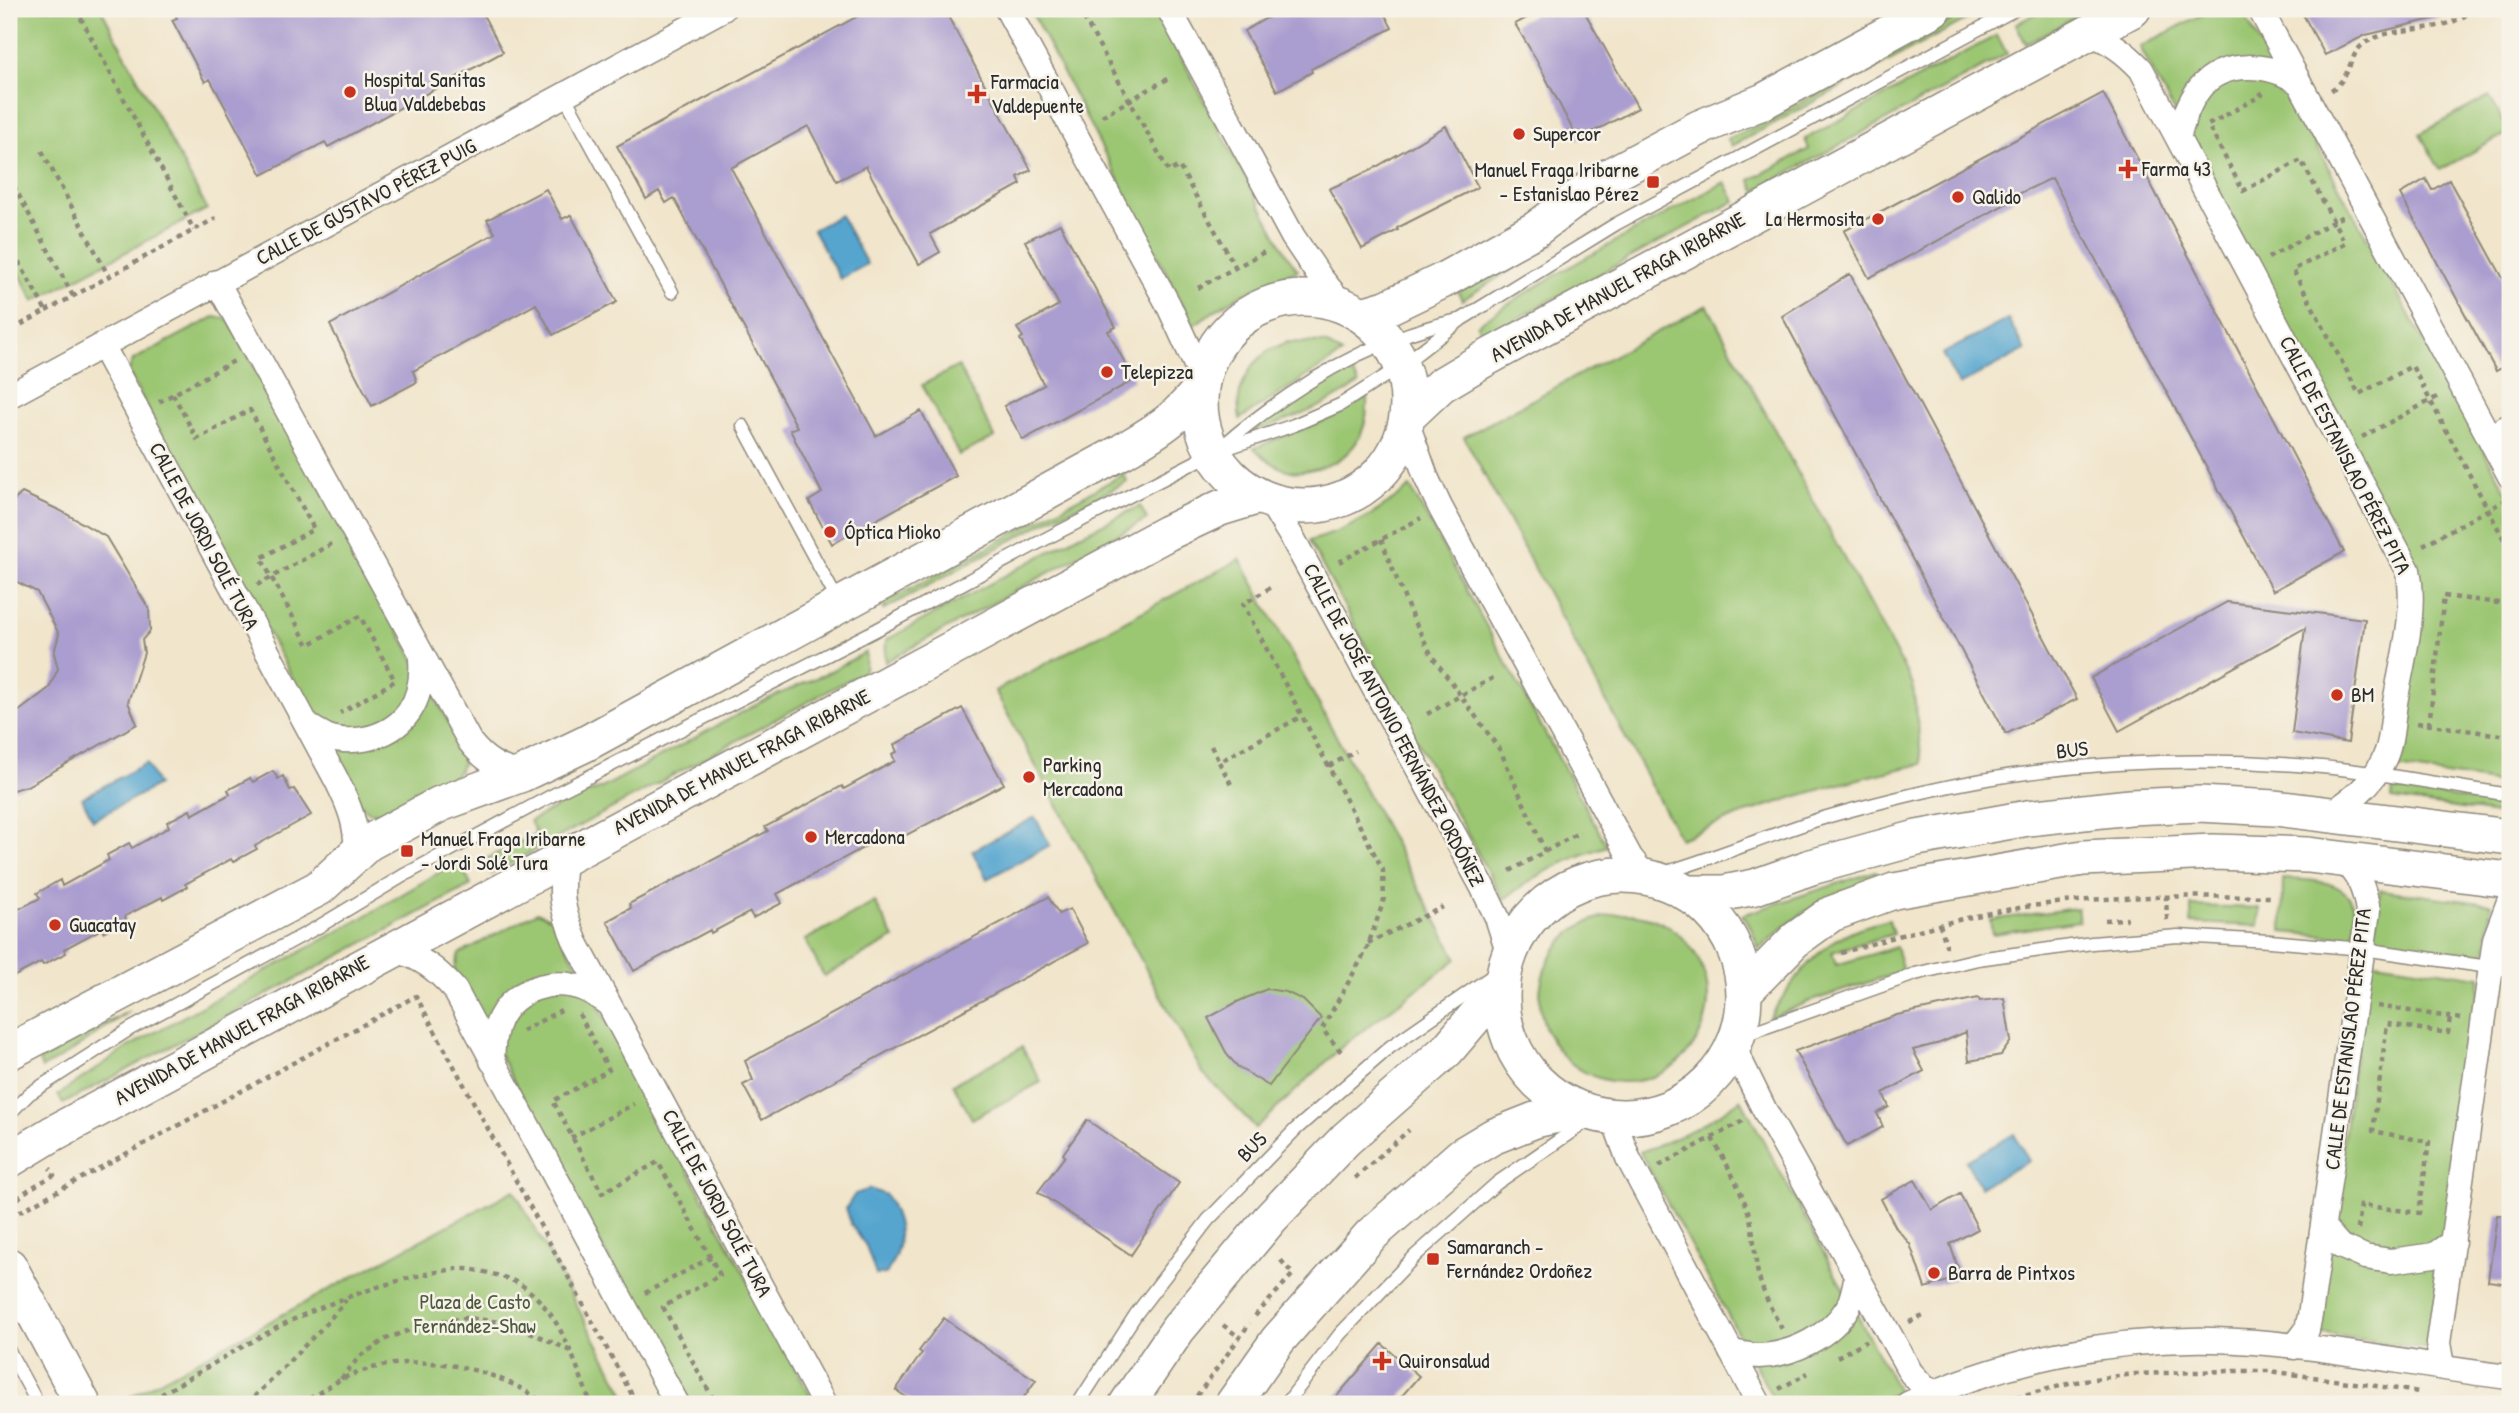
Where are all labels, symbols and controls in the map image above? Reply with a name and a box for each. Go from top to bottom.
place label: Hospital Sanitas Blua Valdebebas [364,65,486,118]
place label: Farmacia Valdepuente [990,67,1084,120]
marker: Hospital Sanitas Blua Valdebebas [342,84,358,100]
marker: Farmacia Valdepuente [969,86,985,102]
place label: Supercor [1533,119,1601,148]
marker: Supercor [1511,126,1527,142]
street label: CALLE DE GUSTAVO PÉREZ PUIG [251,131,481,272]
place label: Farma 43 [2141,154,2211,183]
place label: Manuel Fraga Iribarne - Estanislao Pérez [1474,155,1639,208]
marker: Farma 43 [2120,161,2136,177]
marker: Manuel Fraga Iribarne - Estanislao Pérez [1645,174,1661,190]
place label: Qalido [1972,182,2021,211]
marker: Qalido [1950,189,1966,205]
street label: AVENIDA DE MANUEL FRAGA IRIBARNE [1485,204,1750,369]
place label: La Hermosita [1766,204,1864,233]
marker: La Hermosita [1870,211,1886,227]
street label: CALLE DE ESTANISLAO PÉREZ PITA [2273,331,2418,579]
place label: Telepizza [1121,357,1193,386]
marker: Telepizza [1099,364,1115,380]
street label: CALLE DE JORDI SOLÉ TURA [143,437,266,635]
place label: Óptica Mioko [844,517,941,546]
marker: Óptica Mioko [822,524,838,540]
street label: CALLE DE JOSÉ ANTONIO FERNÁNDEZ ORDÓÑEZ [1297,558,1492,892]
place label: BM [2351,680,2374,709]
street label: AVENIDA DE MANUEL FRAGA IRIBARNE [608,681,875,842]
marker: BM [2329,687,2345,703]
street label: BUS [2055,733,2090,766]
place label: Parking Mercadona [1043,750,1123,803]
marker: Parking Mercadona [1021,769,1037,785]
place label: Mercadona [825,822,905,851]
place label: Manuel Fraga Iribarne - Jordi Solé Tura [421,824,586,877]
marker: Mercadona [803,829,819,845]
marker: Manuel Fraga Iribarne - Jordi Solé Tura [399,843,415,859]
street label: CALLE DE ESTANISLAO PÉREZ PITA [2317,906,2378,1172]
place label: Guacatay [69,910,137,939]
marker: Guacatay [47,917,63,933]
street label: AVENIDA DE MANUEL FRAGA IRIBARNE [109,947,374,1112]
street label: CALLE DE JORDI SOLÉ TURA [656,1104,779,1302]
street label: BUS [1230,1125,1273,1168]
place label: Samaranch - Fernández Ordoñez [1446,1232,1592,1285]
marker: Samaranch - Fernández Ordoñez [1425,1251,1441,1267]
place label: Barra de Pintxos [1948,1258,2075,1287]
marker: Barra de Pintxos [1926,1265,1942,1281]
park label: Plaza de Casto Fernández-Shaw [413,1287,536,1340]
place label: Quironsalud [1398,1346,1489,1375]
marker: Quironsalud [1372,1351,1392,1371]

